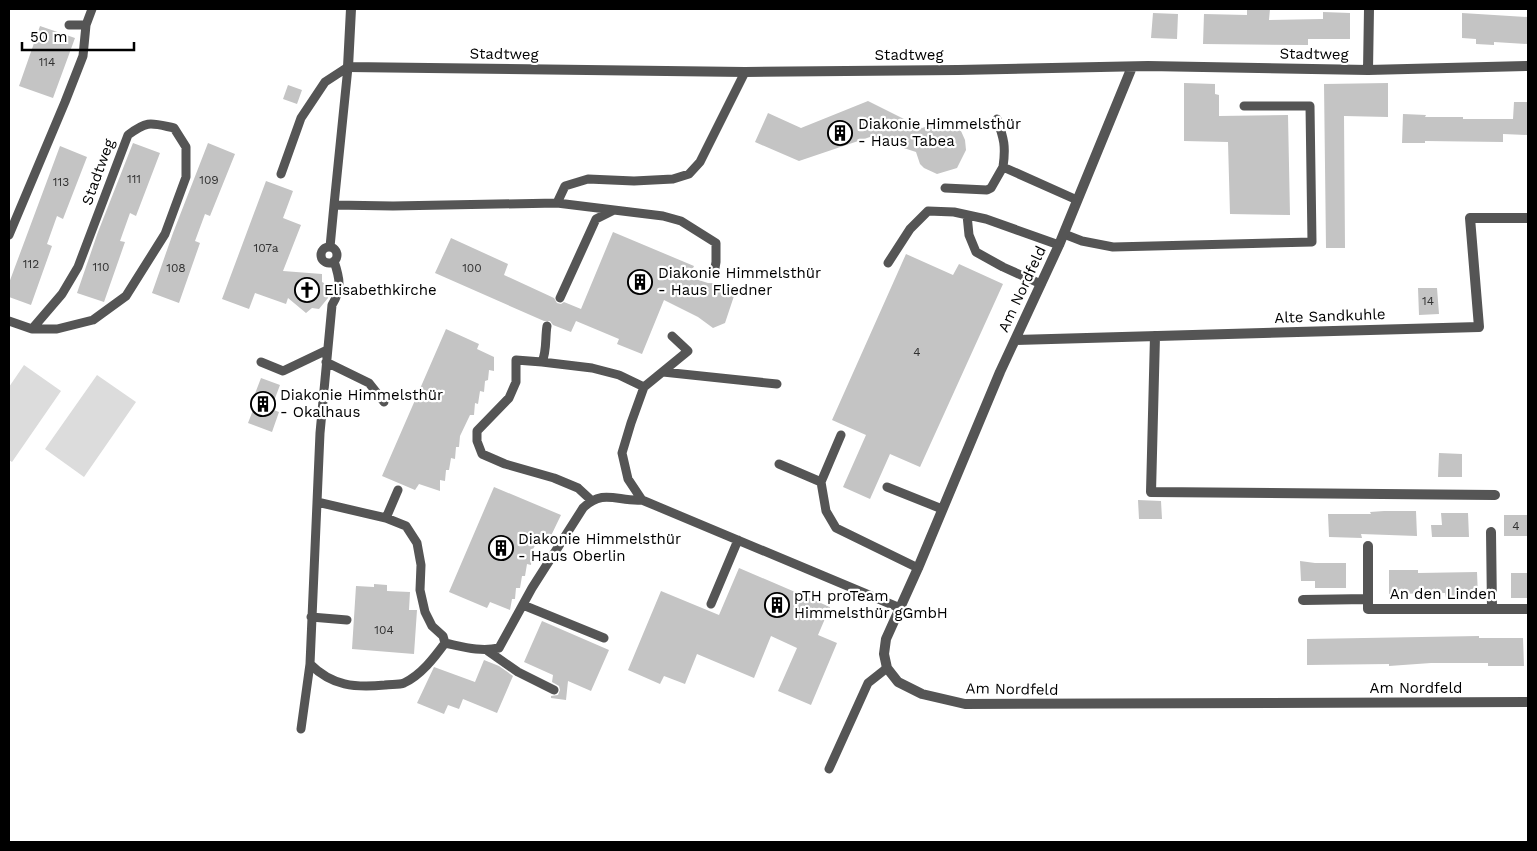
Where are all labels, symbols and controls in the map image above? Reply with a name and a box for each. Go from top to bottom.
scale bar [22,20,135,52]
text: 50 m [30,28,67,46]
street label: Stadtweg [469,44,539,64]
street label: Stadtweg [1279,44,1349,64]
street label: Stadtweg [874,46,944,64]
house number: 114 [39,55,55,69]
place label: Diakonie Himmelsthür - Haus Tabea [858,115,1021,150]
building icon: Diakonie Himmelsthür - Haus Tabea [827,120,853,146]
street label: Stadtweg [78,136,118,208]
house number: 111 [127,172,141,186]
house number: 109 [199,173,219,187]
house number: 113 [53,175,69,189]
house number: 107a [253,241,279,255]
street label: Am Nordfeld [994,243,1050,335]
house number: 112 [23,257,39,271]
house number: 110 [93,260,109,274]
house number: 108 [166,261,186,275]
house number: 100 [462,261,482,275]
place label: Diakonie Himmelsthür - Haus Fliedner [658,264,821,299]
building icon: Diakonie Himmelsthür - Haus Fliedner [627,269,653,295]
church icon: Elisabethkirche [294,277,320,303]
place label: Elisabethkirche [324,281,437,299]
house number: 14 [1422,294,1434,308]
street label: Alte Sandkuhle [1274,305,1386,327]
house number: 4 [913,345,921,359]
place label: Diakonie Himmelsthür - Okalhaus [280,386,443,421]
building icon: Diakonie Himmelsthür - Okalhaus [250,391,276,417]
house number: 4 [1512,519,1520,533]
place label: Diakonie Himmelsthür - Haus Oberlin [518,530,681,565]
building icon: Diakonie Himmelsthür - Haus Oberlin [488,535,514,561]
street label: An den Linden [1390,585,1496,603]
place label: pTH proTeam Himmelsthür gGmbH [794,587,948,622]
building icon: pTH proTeam Himmelsthür gGmbH [764,592,790,618]
house number: 104 [374,623,394,637]
street label: Am Nordfeld [965,679,1059,699]
street label: Am Nordfeld [1370,679,1462,697]

